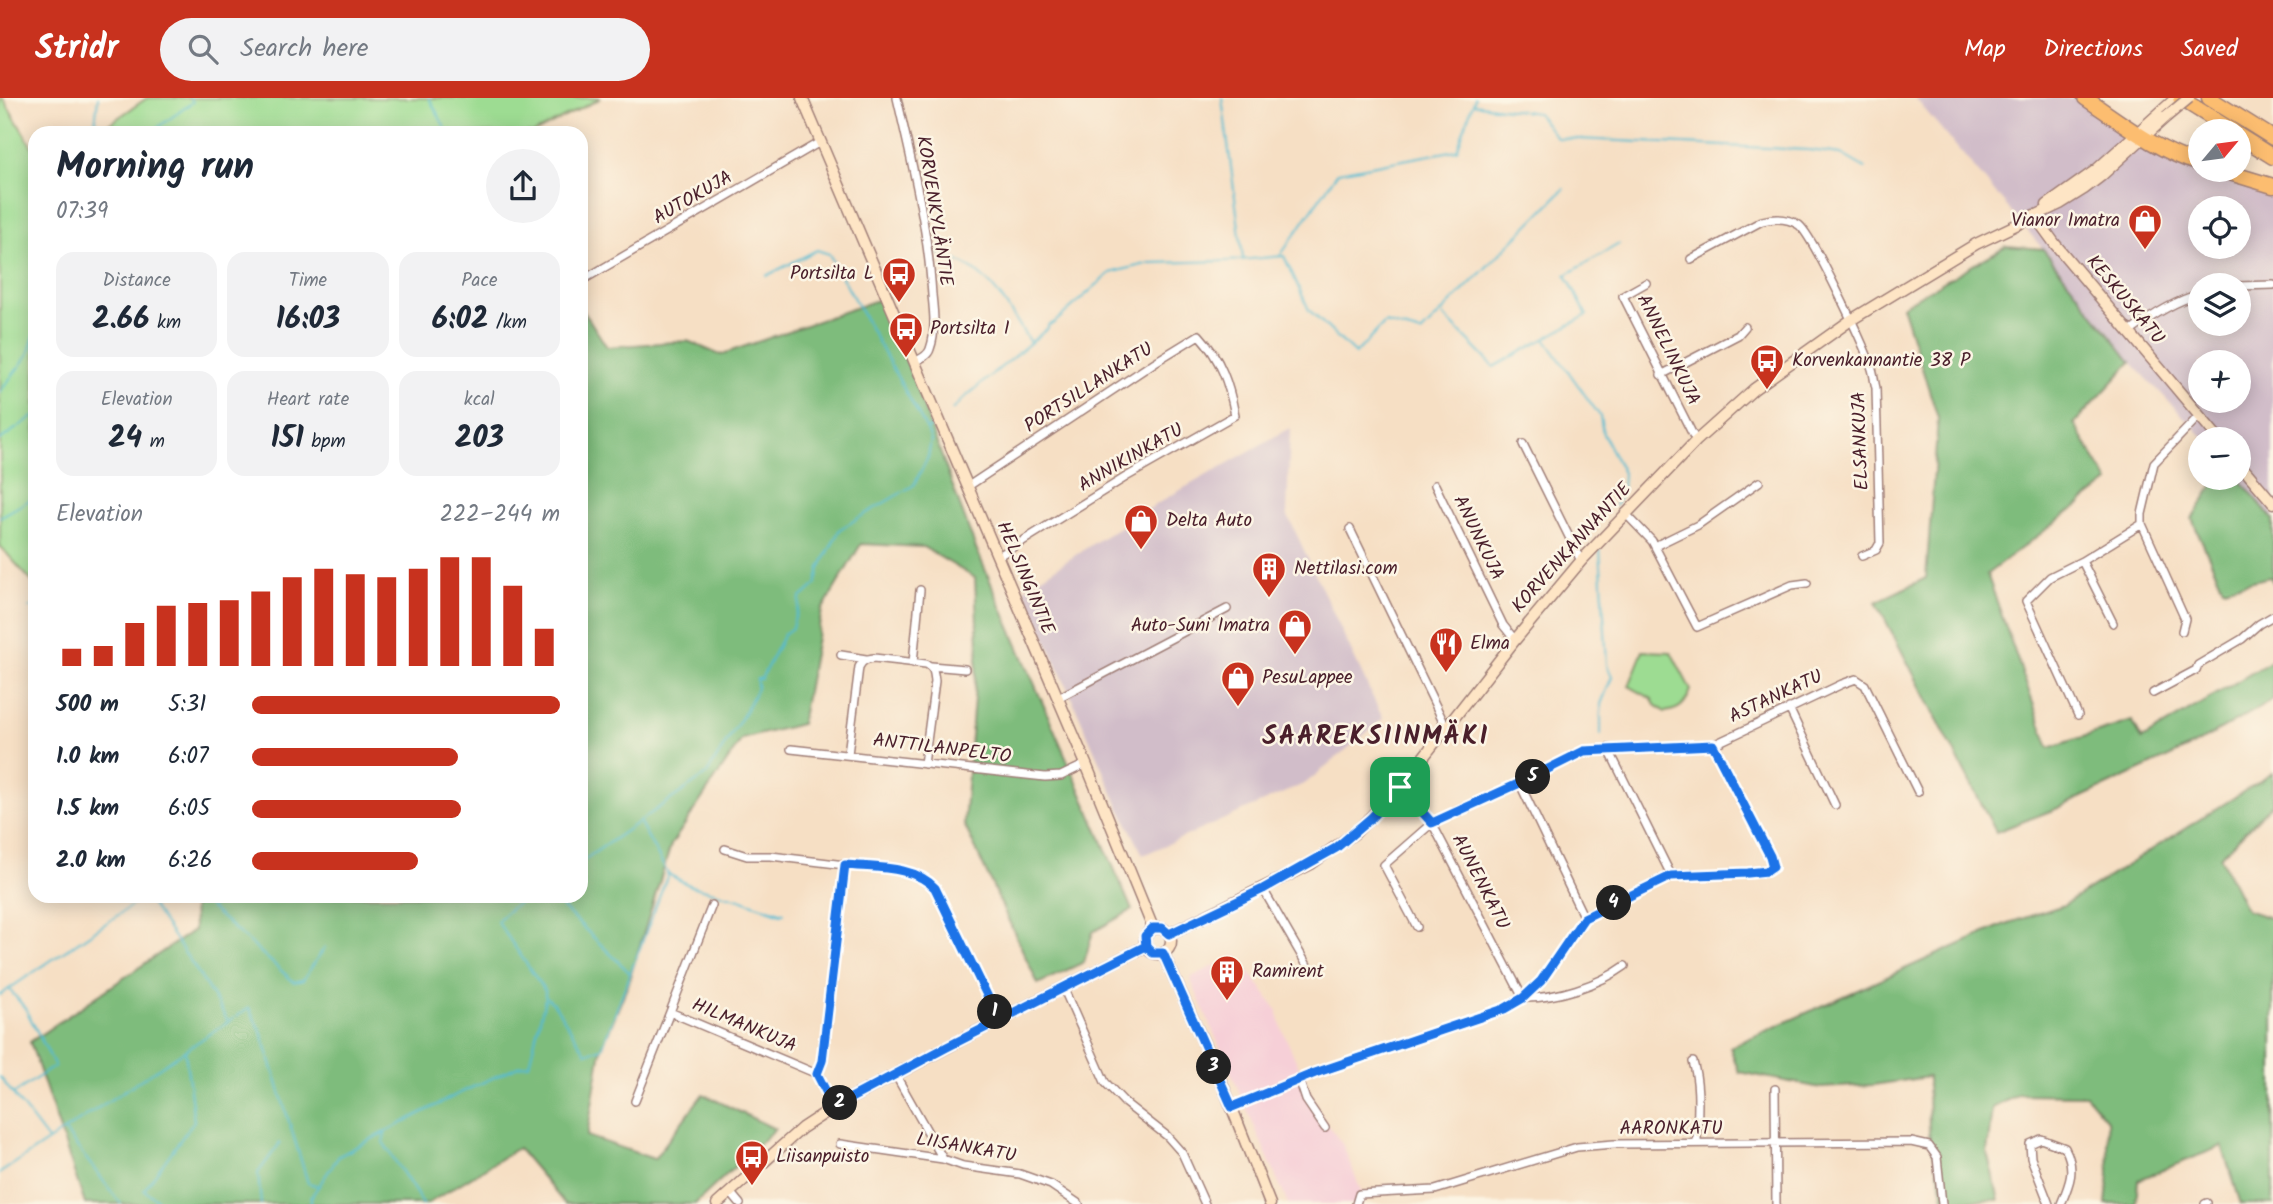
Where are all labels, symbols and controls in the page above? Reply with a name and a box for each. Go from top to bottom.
search box [160,18,650,81]
text: Stridr [35,23,118,76]
text: Search here [240,28,369,70]
icon: search [184,30,222,68]
text: Map [1964,30,2006,69]
text: Directions [2044,30,2143,69]
text: Saved [2181,30,2238,69]
north arrow [2188,119,2250,182]
map controls [2188,119,2251,490]
street label: KORVENKYLÄNTIE [907,134,961,289]
text: Morning run [56,138,254,198]
button: share [486,149,560,223]
street label: AUTOKUJA [647,163,739,233]
text: 07:39 [56,194,108,230]
button: locate [2188,196,2251,259]
shop icon: Vianor Imatra [2126,202,2164,251]
place label: Vianor Imatra [2011,206,2120,236]
street label: KESKUSKATU [2078,248,2172,352]
bus stop icon: Portsilta L [880,255,918,304]
place label: Portsilta L [790,259,874,289]
text: Distance [103,266,171,296]
text: Time [289,266,327,296]
text: Pace [461,266,497,296]
button: layers [2188,273,2251,336]
street label: ANNELINKUJA [1628,289,1708,411]
text: 2.66 [92,296,149,344]
text: 16:03 [276,296,340,344]
text: 6:02 [432,296,488,344]
text: km [149,308,181,338]
text: /km [488,308,527,338]
bus stop icon: Portsilta I [887,310,925,359]
place label: Portsilta I [930,314,1010,344]
street label: PORTSILLANKATU [1018,335,1160,441]
bus stop icon: Korvenkannantie 38 P [1748,342,1786,391]
place label: Korvenkannantie 38 P [1792,346,1971,376]
button: + [2188,350,2251,413]
text: Elevation [101,385,173,415]
text: Heart rate [267,385,349,415]
text: kcal [464,385,495,415]
street label: ELSANKUJA [1844,391,1878,491]
text: 24 [108,415,142,463]
text: 151 [270,415,304,463]
text: 203 [455,415,504,463]
street label: ANNIKINKATU [1073,416,1189,500]
text: m [142,427,165,457]
text: bpm [304,427,346,457]
button: − [2188,427,2251,490]
street label: KORVENKANNANTIE [1505,475,1640,621]
street label: ANUNKUJA [1444,490,1512,586]
text: Elevation [56,497,143,533]
text: 222–244 m [440,497,560,533]
shop icon: Delta Auto [1122,502,1160,551]
place label: Delta Auto [1166,506,1252,536]
street label: HELSINGINTIE [988,517,1063,640]
building icon: Nettilasi.com [1250,550,1288,599]
place label: Nettilasi.com [1294,554,1398,584]
shop icon: Auto-Suni Imatra [1276,607,1314,656]
place label: Auto-Suni Imatra [1131,611,1270,641]
restaurant icon: Elma [1427,625,1465,674]
place label: Elma [1470,629,1510,659]
shop icon: PesuLappee [1219,659,1257,708]
street label: ASTANKATU [1724,662,1828,732]
place label: PesuLappee [1262,663,1353,693]
text: 500 m [56,687,119,723]
text: 5:31 [168,687,206,723]
district label: SAAREKSIINMÄKI [1262,716,1490,758]
street label: ANTTILANPELTO [871,726,1013,772]
text: 1.0 km [56,739,119,775]
text: 6:07 [168,739,209,775]
pin [1370,757,1430,817]
pin: 5 [1516,760,1550,794]
text: 5 [1528,761,1537,791]
icon: arrive [1381,768,1419,806]
text: 1.5 km [56,791,119,827]
text: 6:05 [168,791,210,827]
street label: AUNENKATU [1443,829,1517,935]
text: 2.0 km [56,843,126,879]
text: 6:26 [168,843,213,879]
pin: 4 [1596,886,1632,920]
text: 4 [1608,887,1619,917]
building icon: Ramirent [1208,953,1246,1002]
place label: Ramirent [1252,957,1325,987]
street label: HILMANKUJA [687,990,801,1062]
pin: 1 [978,995,1012,1030]
text: 1 [992,996,997,1026]
pin: 3 [1196,1049,1232,1084]
text: 3 [1208,1051,1219,1081]
pin: 2 [822,1086,858,1121]
text: 2 [834,1087,845,1117]
street label: AARONKATU [1619,1114,1723,1144]
street label: LIISANKATU [914,1124,1018,1172]
bus stop icon: Liisanpuisto [733,1138,771,1187]
place label: Liisanpuisto [776,1142,869,1172]

